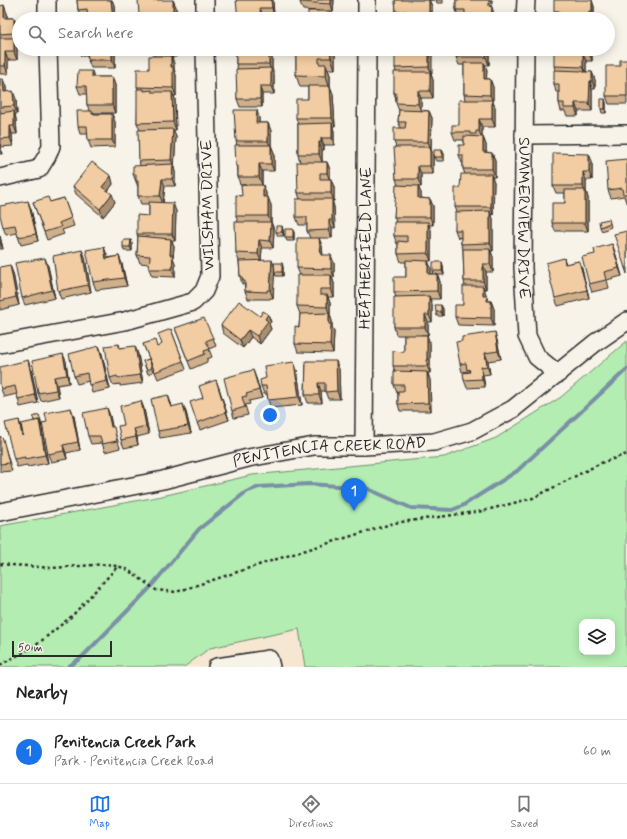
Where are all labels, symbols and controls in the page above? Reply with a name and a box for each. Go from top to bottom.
search box [12,12,615,56]
icon: search [26,23,48,45]
text: Search here [58,24,134,44]
street label: SUMMERVIEW DRIVE [512,137,535,300]
street label: WILSHAM DRIVE [196,139,220,271]
street label: HEATHERFIELD LANE [354,167,377,329]
your location [260,405,280,425]
street label: PENITENCIA CREEK ROAD [230,432,427,472]
pin: 1 [341,478,367,511]
map controls [579,619,615,655]
button: layers [579,619,615,655]
scale bar [12,639,112,658]
text: 50 m [18,641,43,655]
text: Nearby [16,682,68,704]
text: Penitencia Creek Park [54,733,196,753]
text: 1 [26,743,32,760]
text: 60 m [583,743,611,760]
text: Park · Penitencia Creek Road [54,753,214,770]
tab: Map [89,793,111,831]
tab: Directions [288,793,333,831]
tab: Saved [511,793,538,831]

